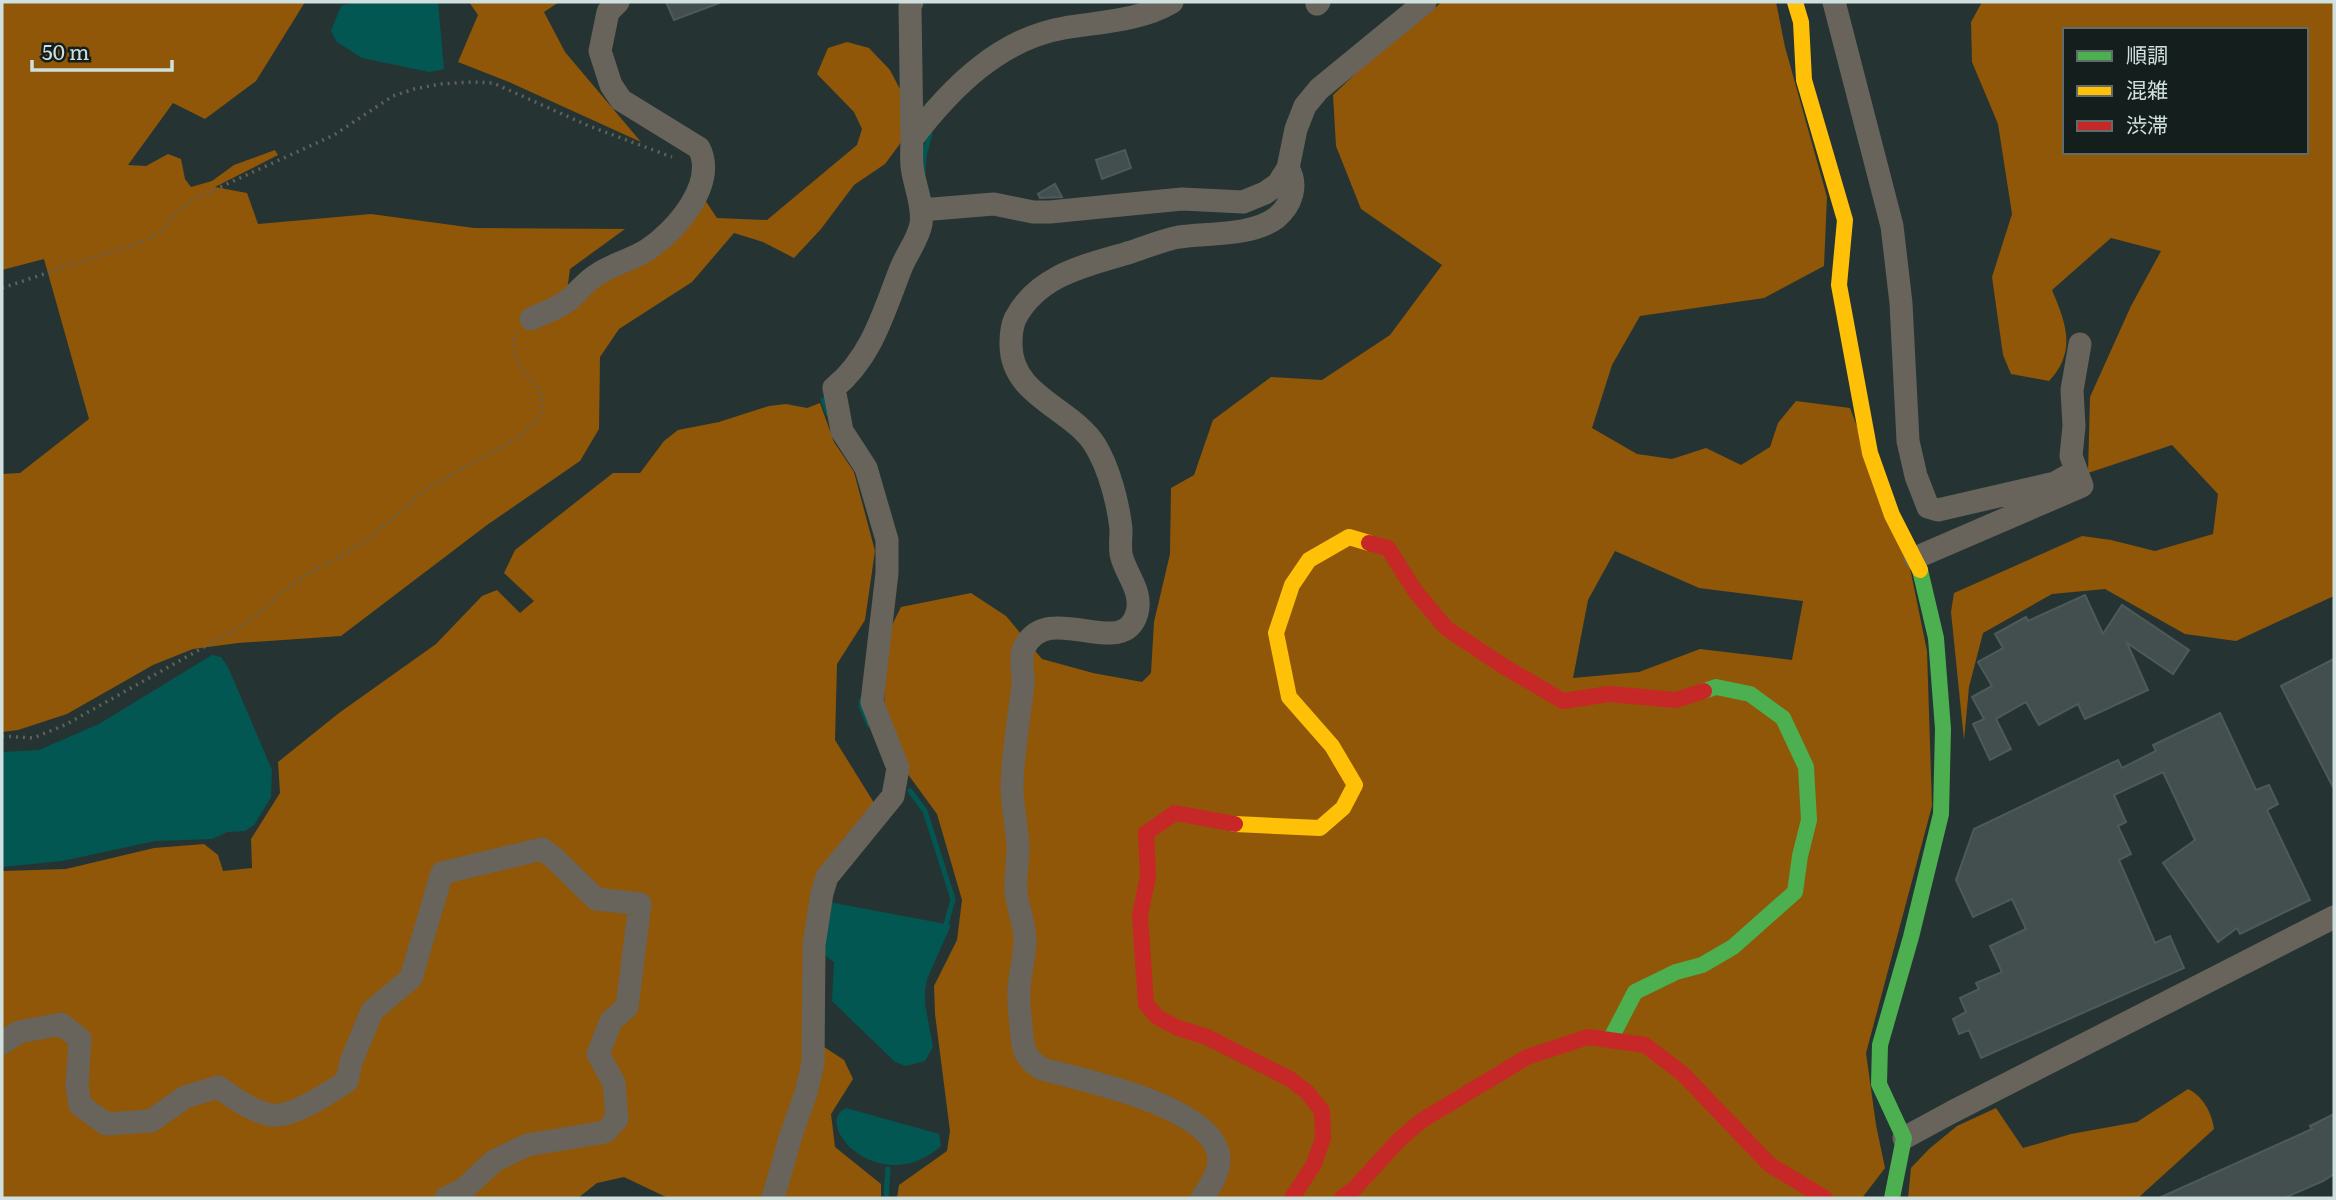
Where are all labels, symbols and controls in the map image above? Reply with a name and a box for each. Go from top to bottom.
scale bar [32,28,172,72]
legend [2063,28,2308,154]
text: 50 m [42,35,89,66]
text: 順調 [2126,38,2168,69]
text: 混雑 [2126,73,2168,104]
text: 渋滞 [2126,108,2168,139]

